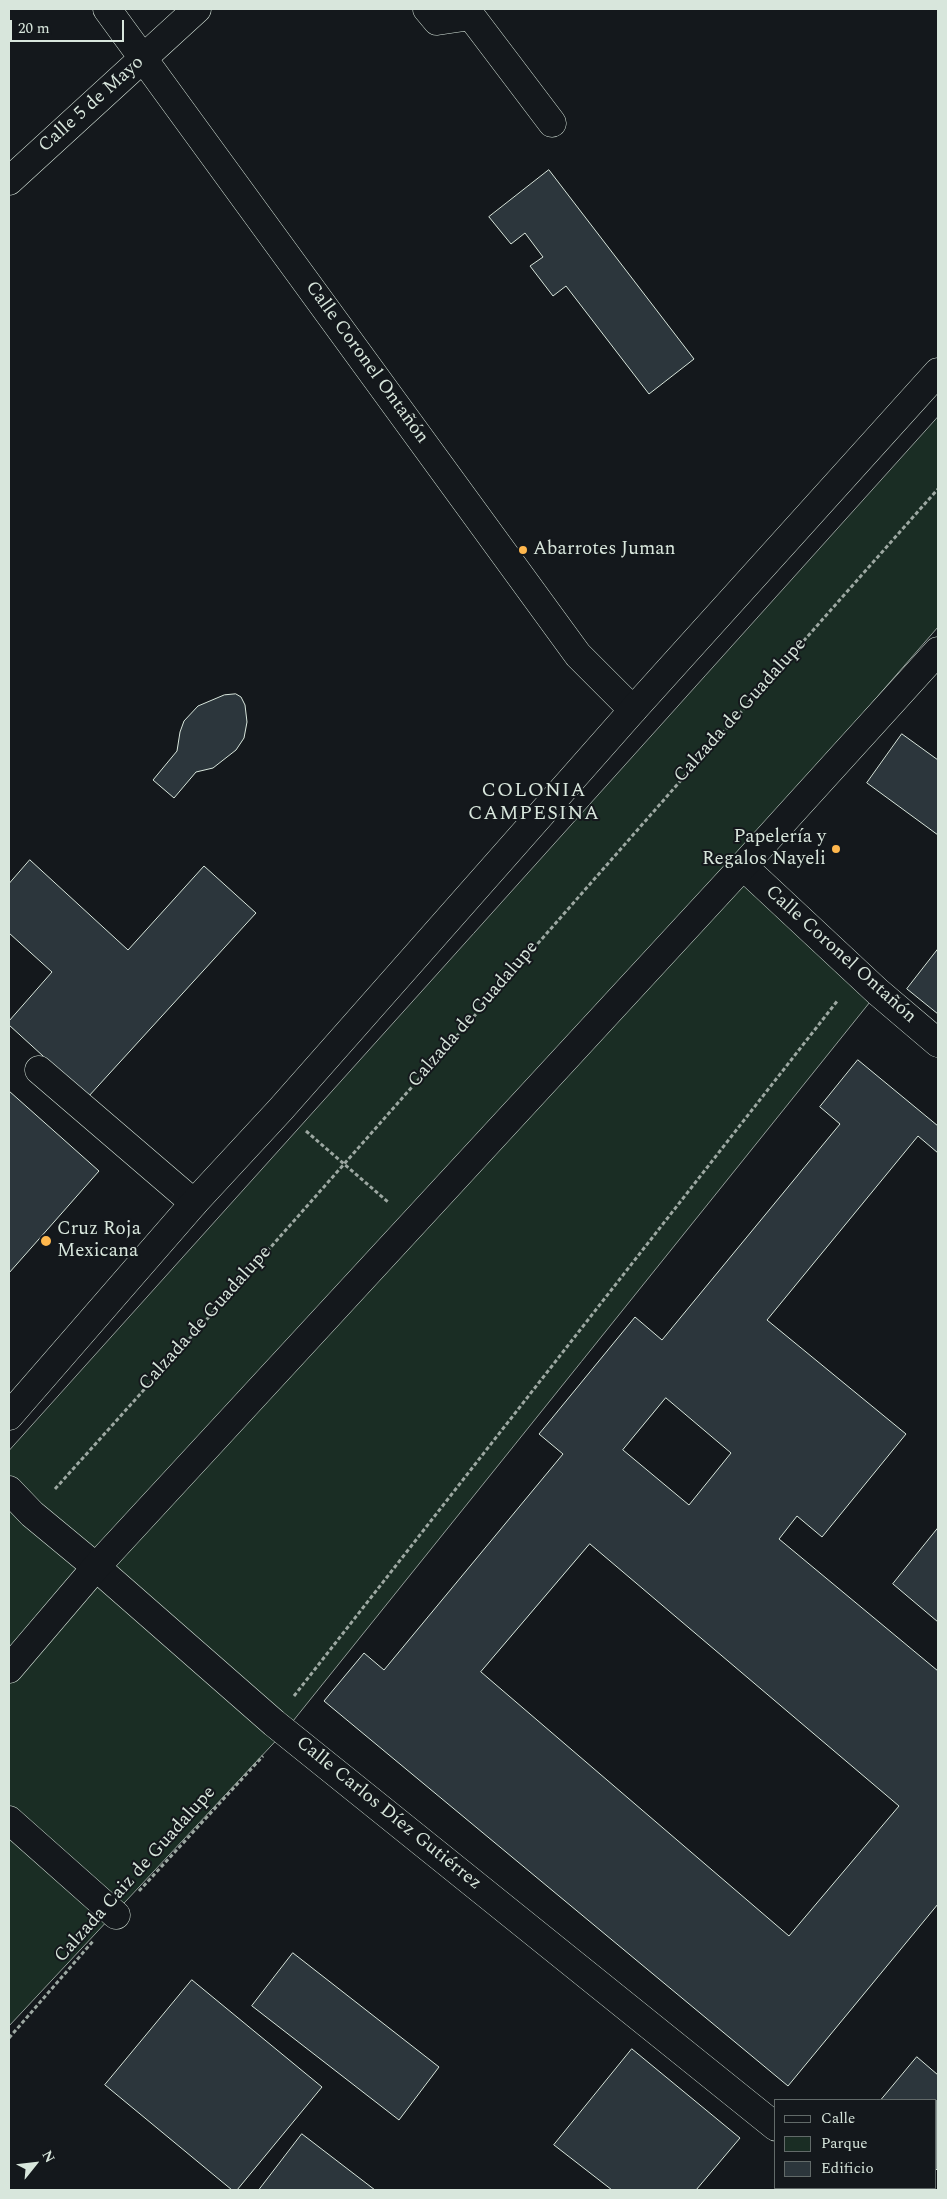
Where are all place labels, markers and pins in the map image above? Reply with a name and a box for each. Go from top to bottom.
place label: Abarrotes Juman [533,539,676,561]
marker: Abarrotes Juman [517,544,529,556]
place label: Papelería y Regalos Nayeli [702,827,826,871]
marker: Papelería y Regalos Nayeli [830,843,842,855]
place label: Cruz Roja Mexicana [57,1219,141,1263]
marker: Cruz Roja Mexicana [39,1234,53,1248]

